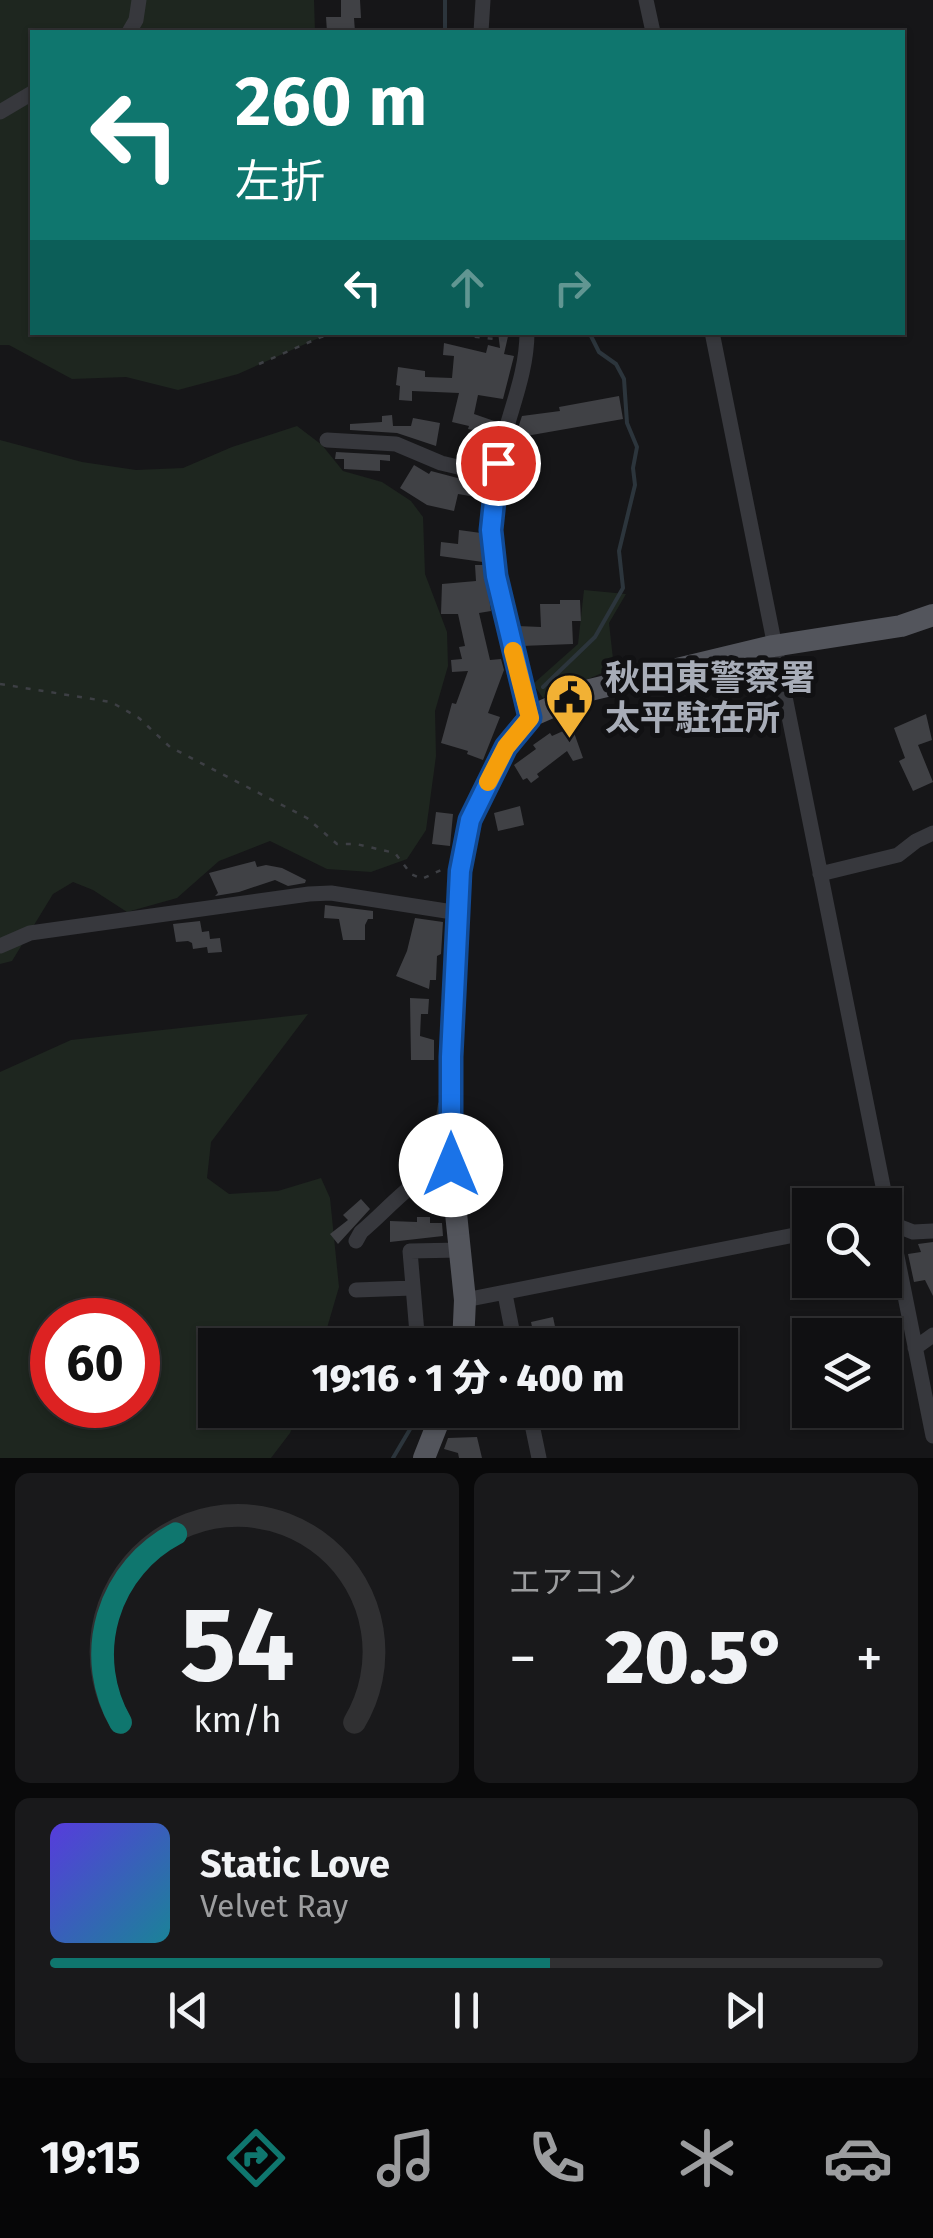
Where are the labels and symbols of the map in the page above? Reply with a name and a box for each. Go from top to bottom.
pin [456,421,541,506]
place label: 秋田東警察署 太平駐在所 [605,657,815,739]
public building icon: 秋田東警察署 太平駐在所 [544,672,596,740]
position arrow [399,1113,503,1217]
speed limit sign: 60 [30,1298,160,1428]

